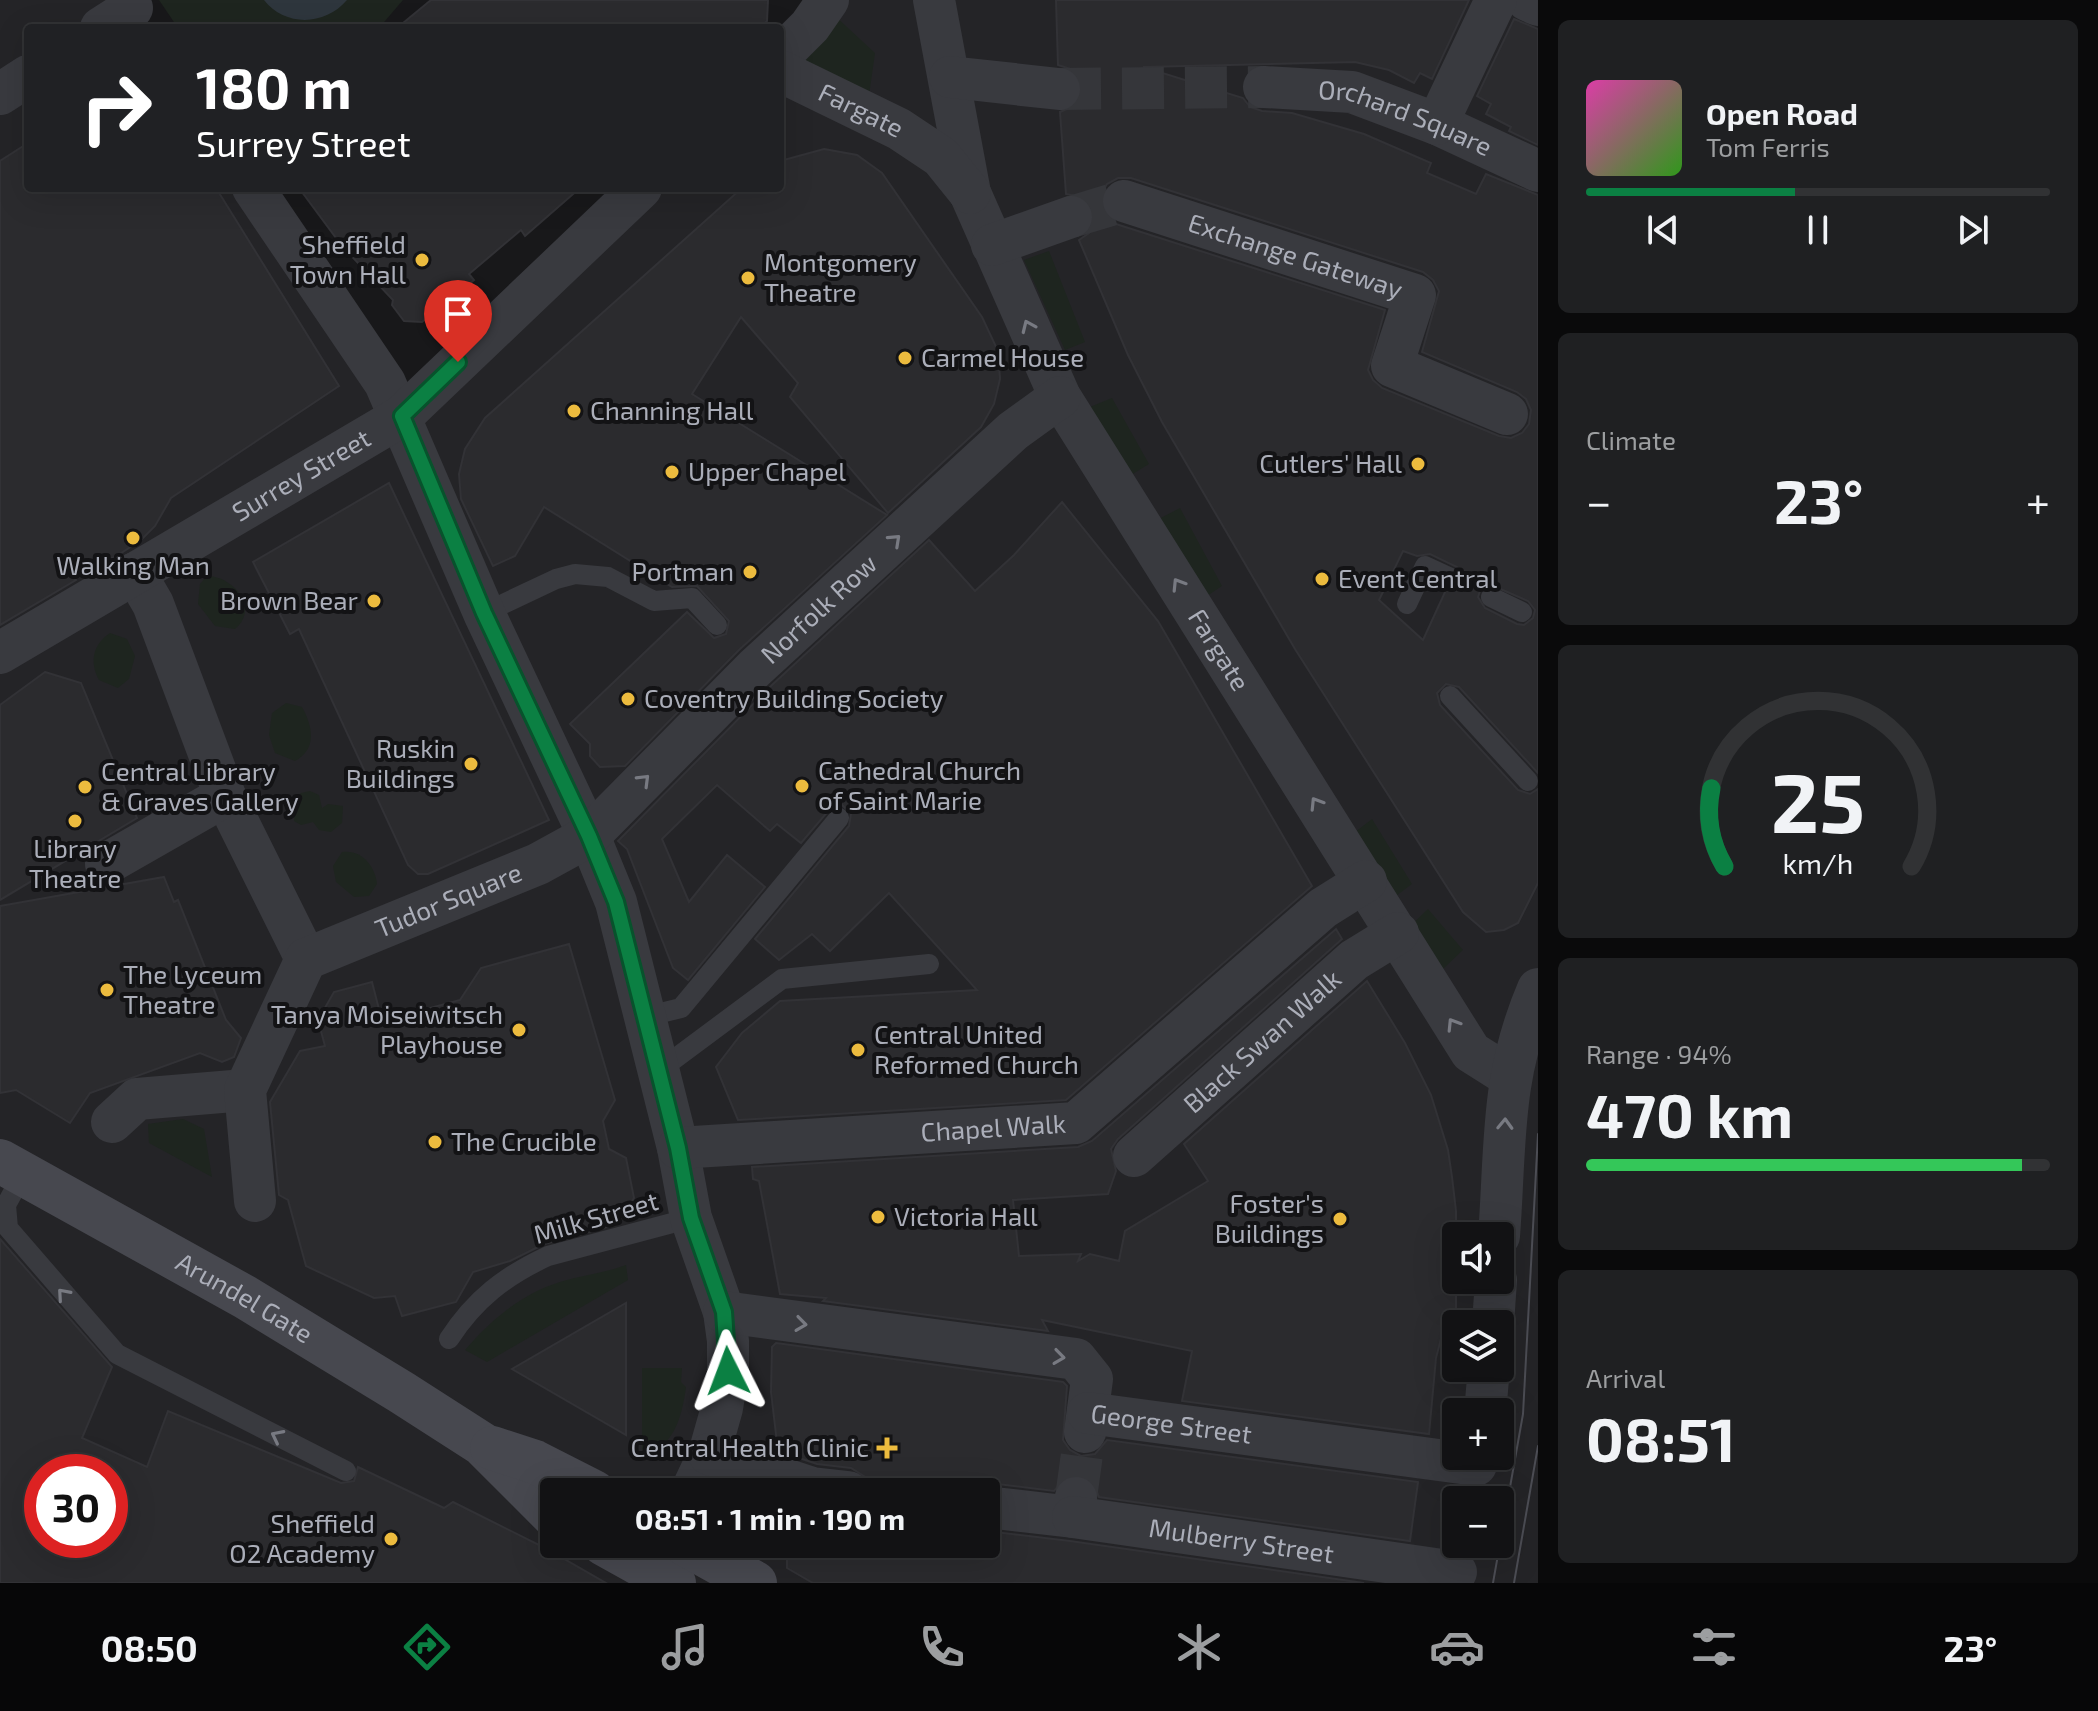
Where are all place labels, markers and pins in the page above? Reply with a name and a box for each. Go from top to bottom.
place label: Sheffield Town Hall [290,228,406,289]
place label: Montgomery Theatre [764,246,917,307]
marker: Sheffield Town Hall [413,251,431,269]
marker: Montgomery Theatre [739,269,757,287]
pin [424,280,492,362]
place label: Carmel House [921,341,1084,372]
marker: Carmel House [896,349,914,367]
place label: Channing Hall [590,394,754,425]
marker: Channing Hall [565,402,583,420]
place label: Cutlers' Hall [1259,447,1402,478]
place label: Upper Chapel [688,455,846,486]
marker: Cutlers' Hall [1409,455,1427,473]
marker: Upper Chapel [663,463,681,481]
marker: Walking Man [124,529,142,547]
place label: Walking Man [56,549,210,580]
place label: Portman [632,555,734,586]
place label: Event Central [1338,562,1497,593]
marker: Portman [741,563,759,581]
marker: Event Central [1313,570,1331,588]
place label: Brown Bear [220,584,358,615]
marker: Brown Bear [365,592,383,610]
place label: Coventry Building Society [644,682,944,713]
marker: Coventry Building Society [619,690,637,708]
place label: Ruskin Buildings [346,732,455,793]
place label: Cathedral Church of Saint Marie [818,754,1021,815]
place label: Central Library & Graves Gallery [101,755,299,816]
marker: Ruskin Buildings [462,755,480,773]
marker: Cathedral Church of Saint Marie [793,777,811,795]
marker: Central Library & Graves Gallery [76,778,94,796]
marker: Library Theatre [66,812,84,830]
place label: Library Theatre [29,832,121,893]
place label: The Lyceum Theatre [123,958,262,1019]
marker: The Lyceum Theatre [98,981,116,999]
place label: Tanya Moiseiwitsch Playhouse [271,998,503,1059]
place label: Central United Reformed Church [874,1018,1079,1079]
marker: Tanya Moiseiwitsch Playhouse [510,1021,528,1039]
marker: Central United Reformed Church [849,1041,867,1059]
place label: The Crucible [451,1125,597,1156]
marker: The Crucible [426,1133,444,1151]
place label: Foster's Buildings [1215,1187,1324,1248]
place label: Victoria Hall [894,1200,1038,1231]
marker: Victoria Hall [869,1208,887,1226]
marker: Foster's Buildings [1331,1210,1349,1228]
place label: Central Health Clinic [630,1431,869,1462]
marker: Central Health Clinic [876,1437,898,1459]
place label: Sheffield O2 Academy [229,1507,375,1568]
marker: Sheffield O2 Academy [382,1530,400,1548]

